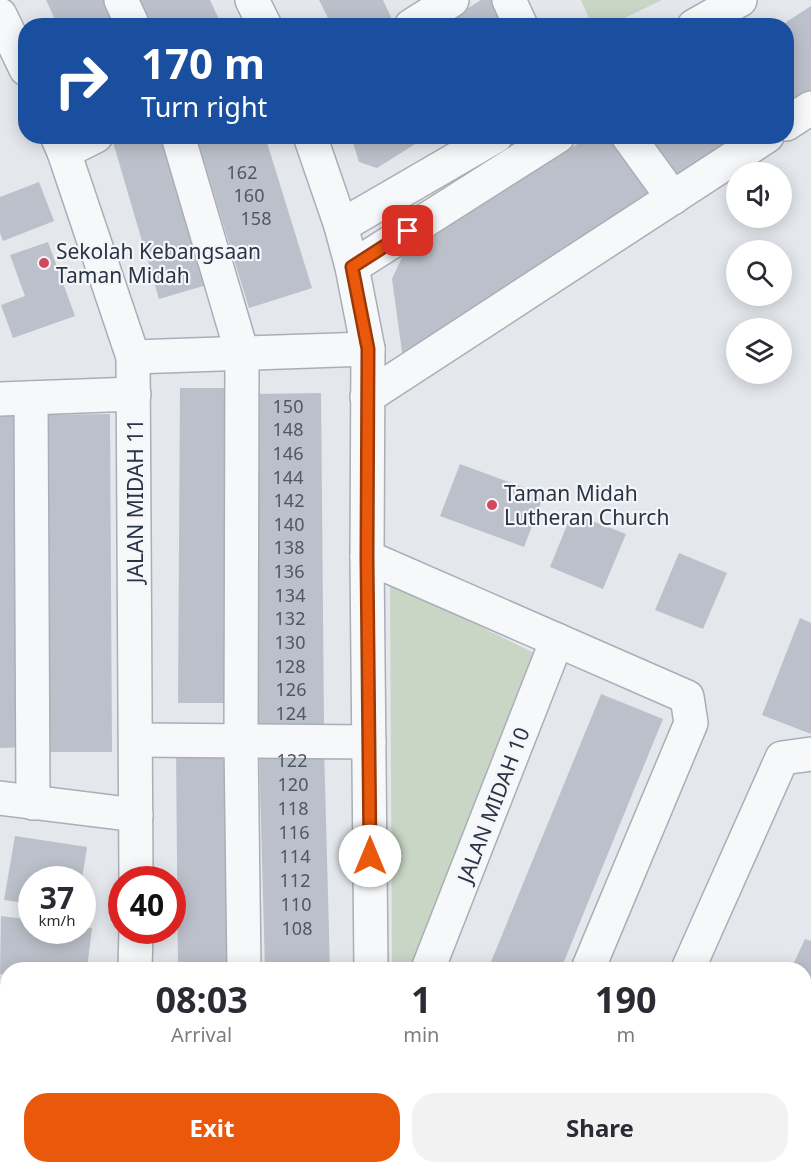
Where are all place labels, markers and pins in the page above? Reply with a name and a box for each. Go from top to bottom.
pin [382,205,433,256]
place label: Sekolah Kebangsaan Taman Midah [56,237,261,289]
marker: Sekolah Kebangsaan Taman Midah [37,256,51,270]
place label: Taman Midah Lutheran Church [504,479,669,531]
marker: Taman Midah Lutheran Church [485,498,499,512]

